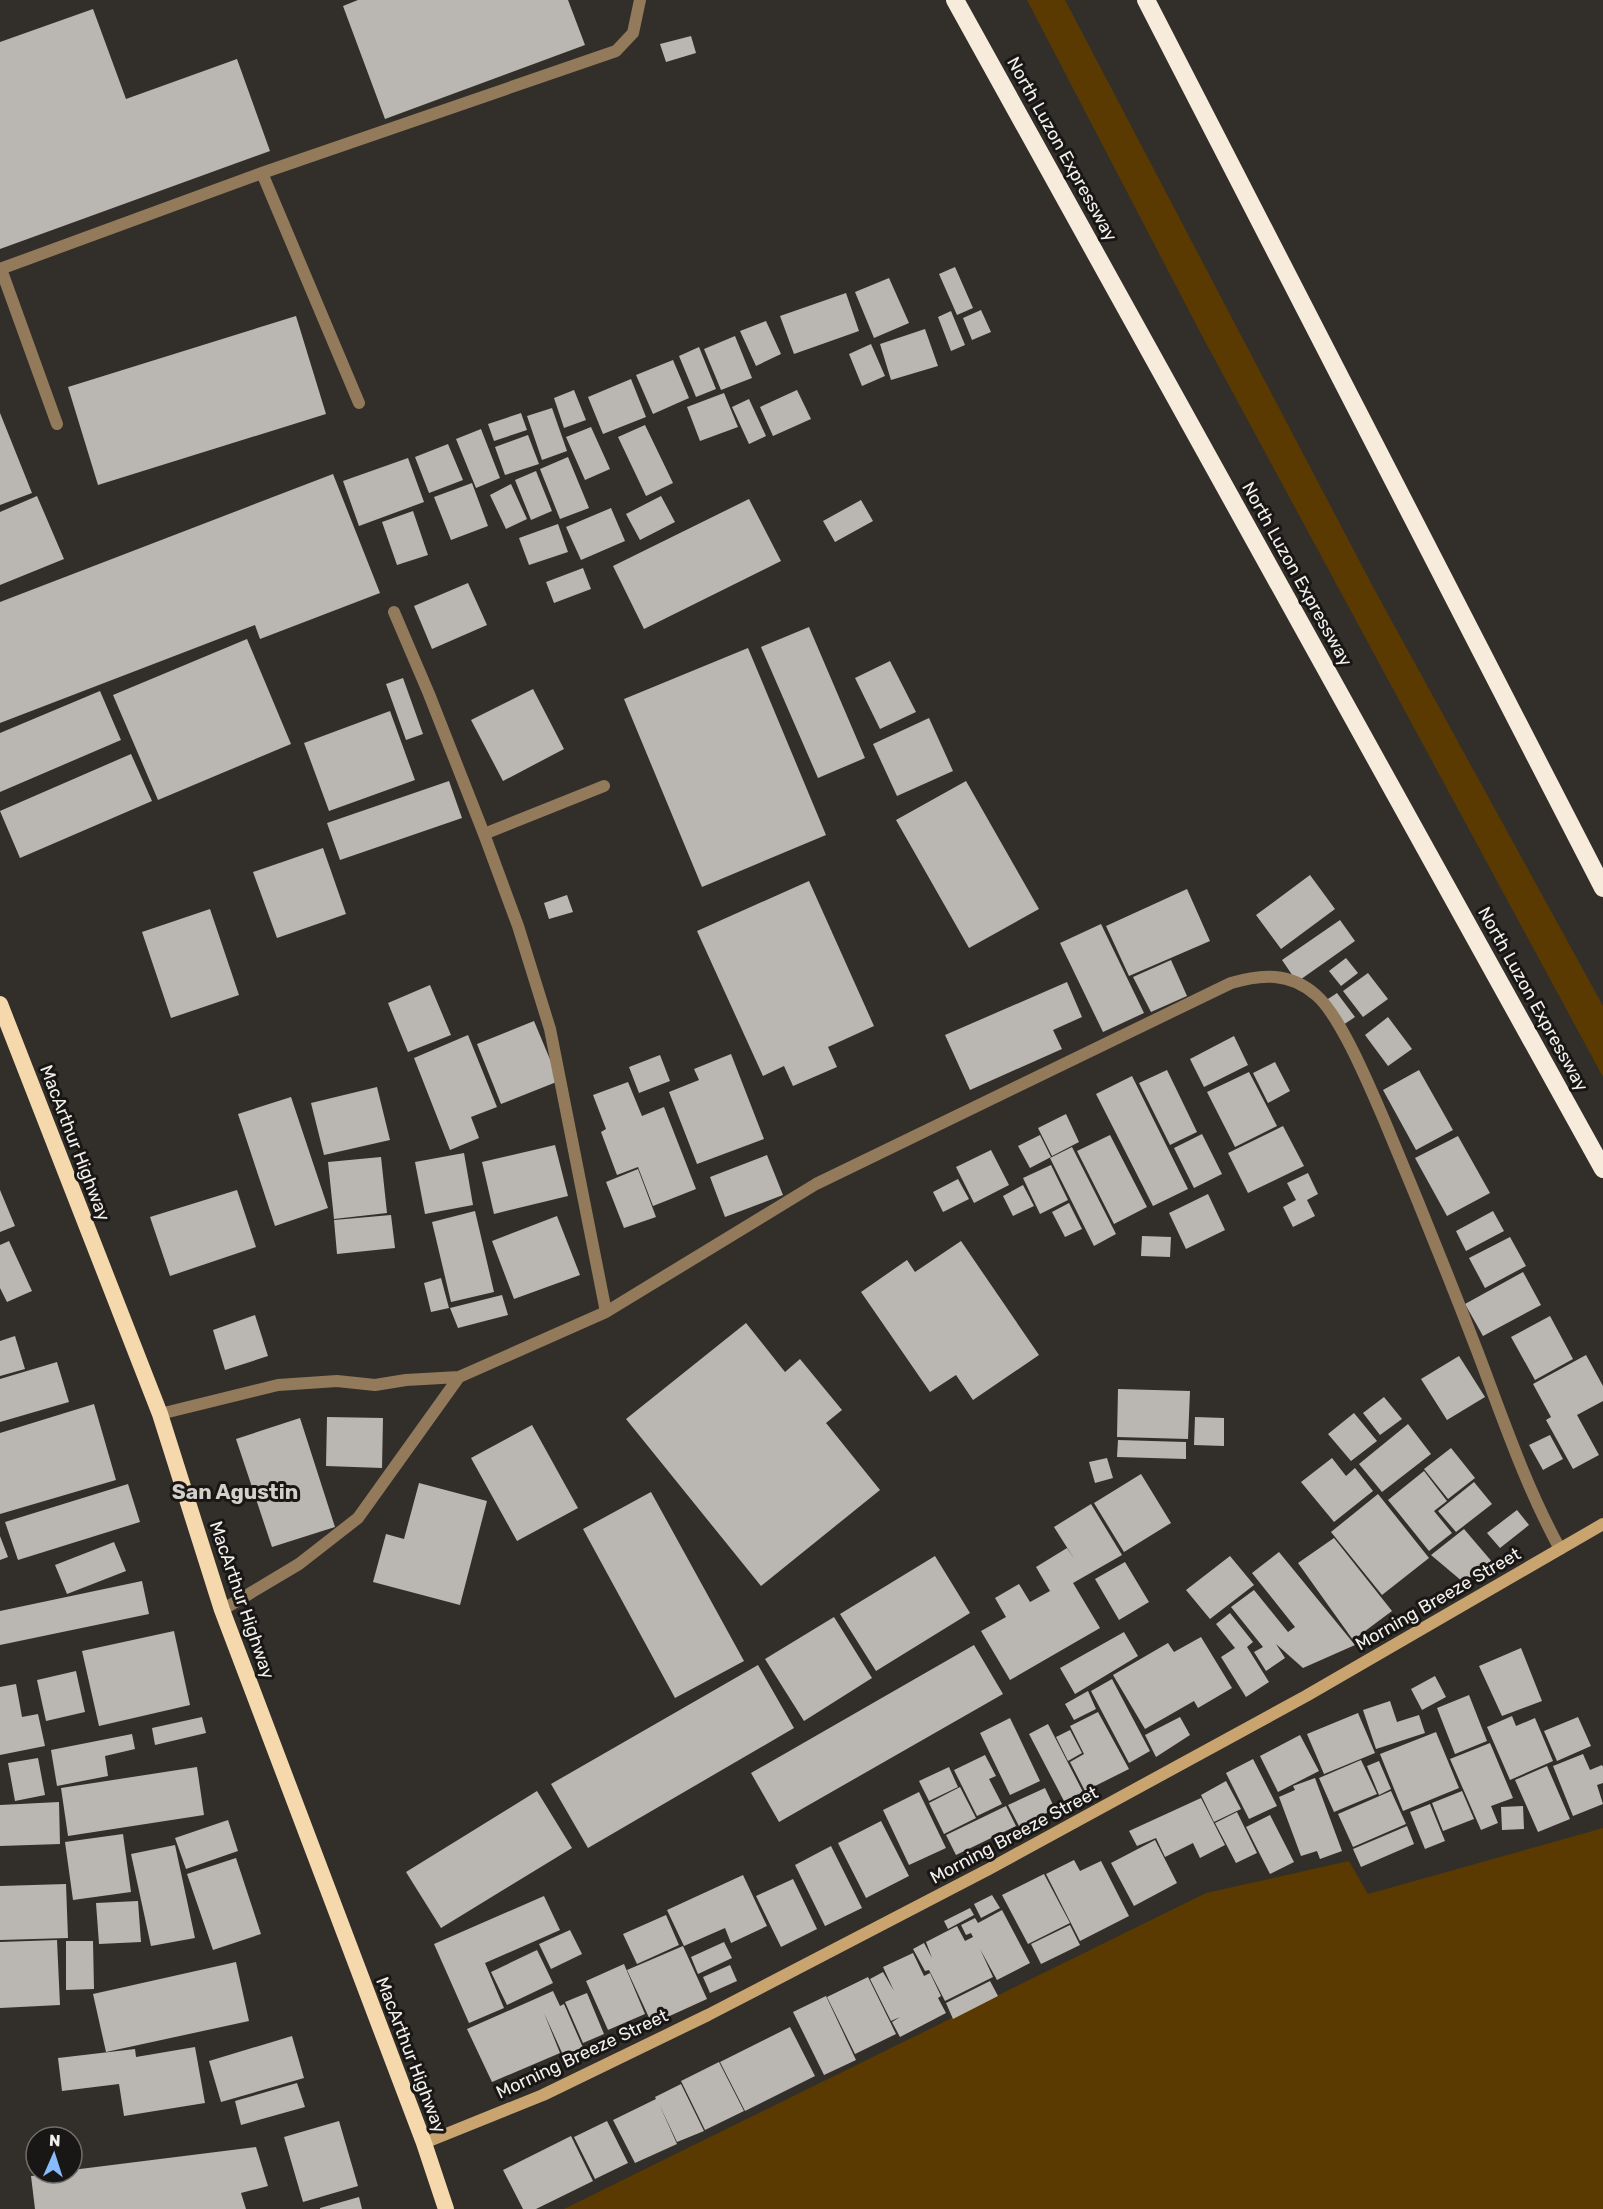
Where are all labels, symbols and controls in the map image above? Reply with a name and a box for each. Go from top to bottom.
street label: North Luzon Expressway [1002,53,1122,245]
street label: North Luzon Expressway [1237,478,1357,670]
street label: North Luzon Expressway [1473,903,1593,1095]
street label: MacArthur Highway [35,1062,115,1224]
district label: San Agustin [172,1479,298,1504]
street label: MacArthur Highway [205,1518,279,1682]
street label: Morning Breeze Street [1351,1543,1525,1655]
street label: Morning Breeze Street [926,1781,1102,1889]
street label: MacArthur Highway [371,1974,451,2136]
street label: Morning Breeze Street [493,2004,671,2104]
north arrow [24,2125,84,2185]
text: N [49,2131,61,2150]

